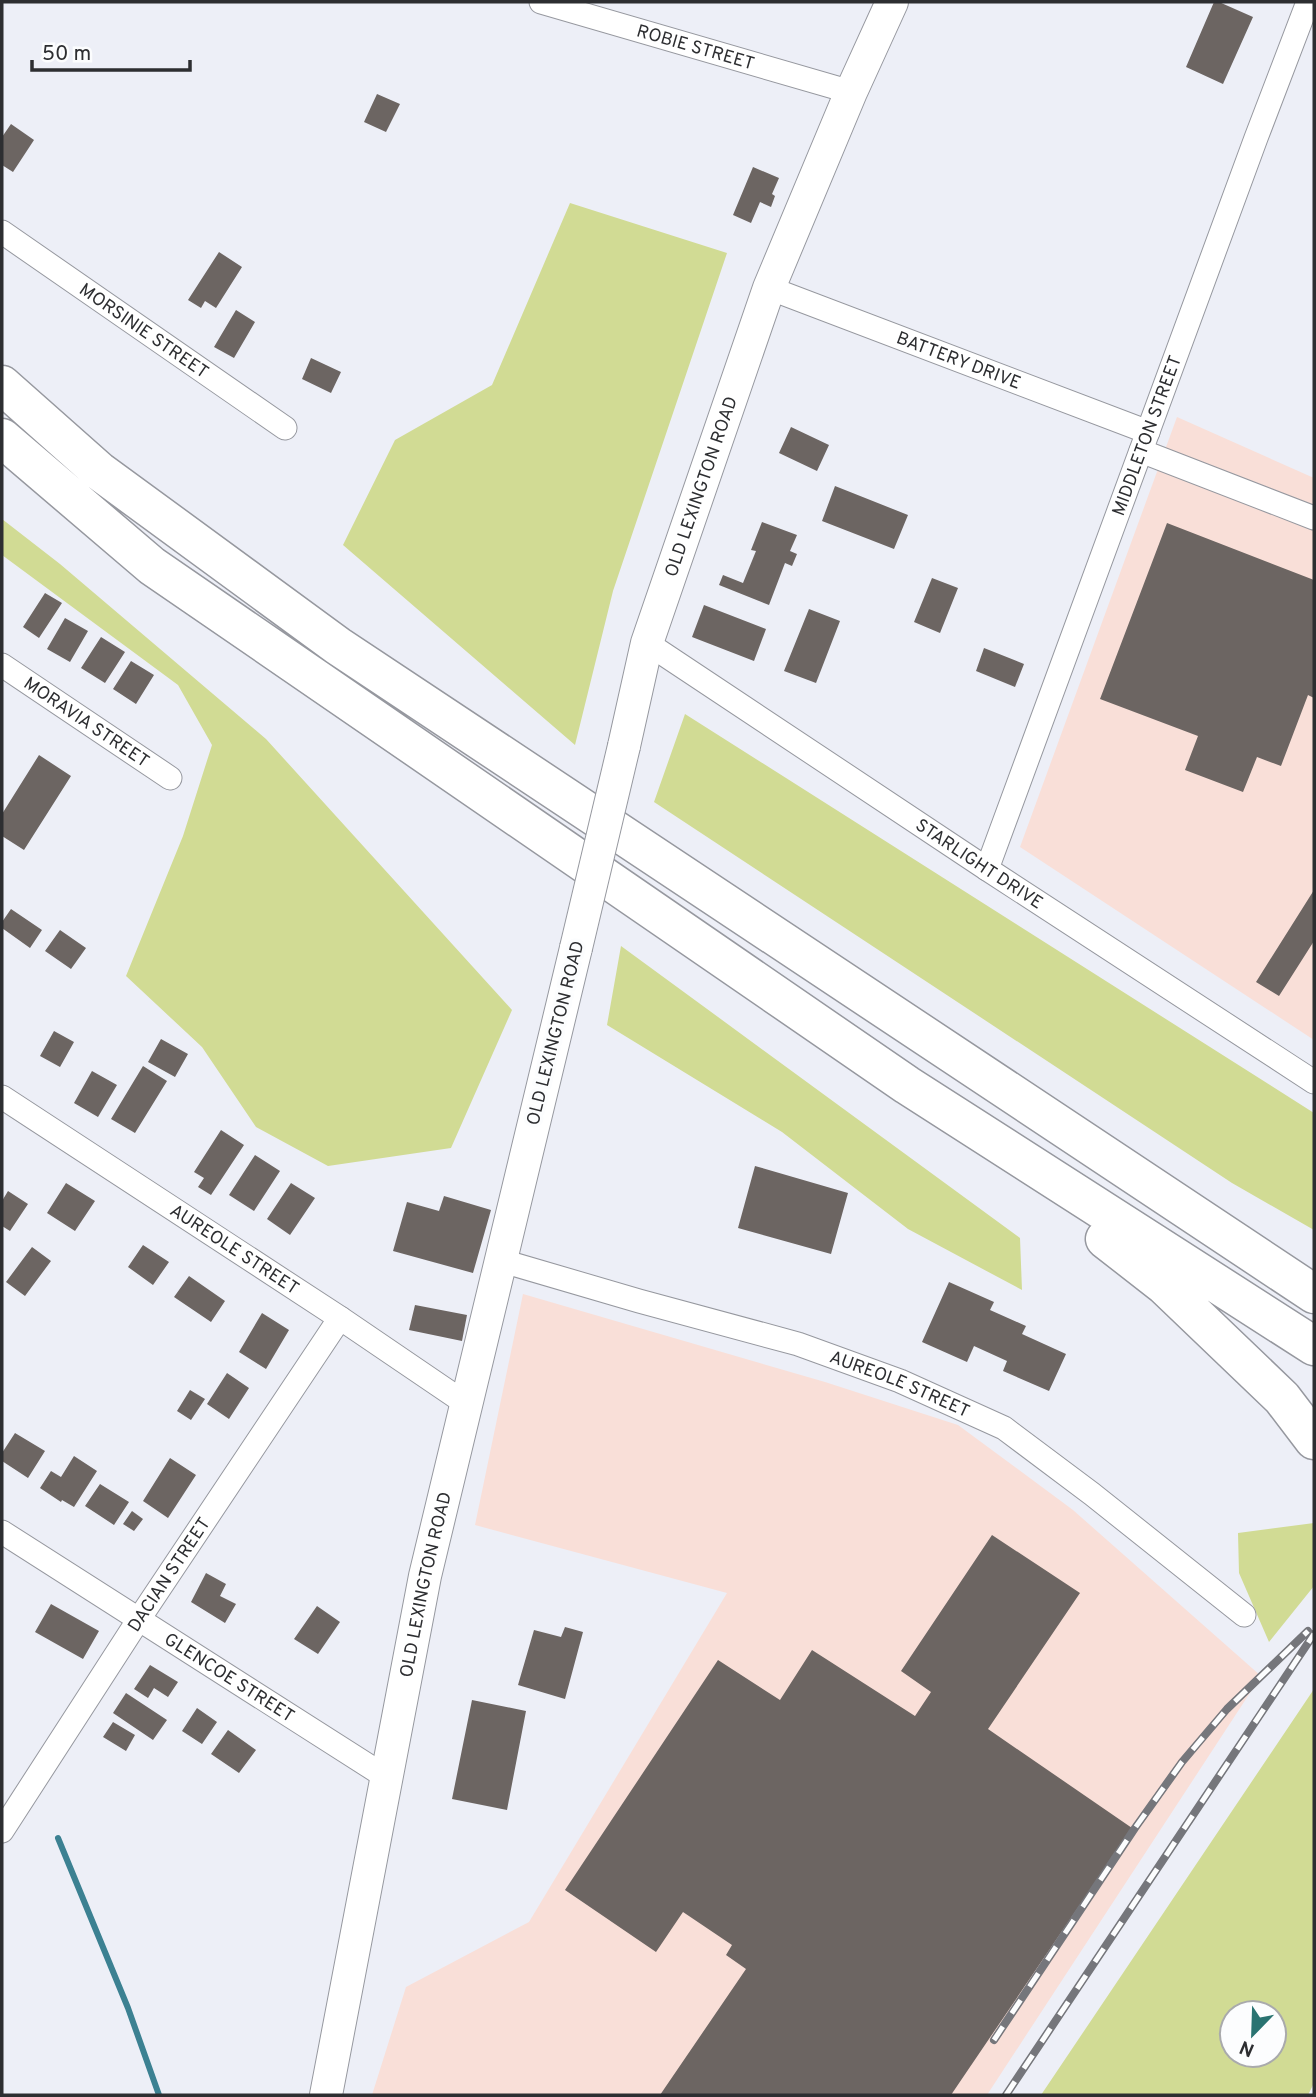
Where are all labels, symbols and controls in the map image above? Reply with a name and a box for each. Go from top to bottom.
street label: ROBIE STREET [634,20,757,76]
scale bar [32,28,189,72]
text: 50 m [42,41,91,68]
street label: MORSINIE STREET [74,279,213,385]
street label: BATTERY DRIVE [893,327,1024,396]
street label: MIDDLETON STREET [1108,353,1188,519]
street label: OLD LEXINGTON ROAD [661,394,744,580]
street label: MORAVIA STREET [19,673,153,774]
street label: STARLIGHT DRIVE [910,815,1047,915]
street label: OLD LEXINGTON ROAD [522,939,591,1128]
street label: AUREOLE STREET [165,1200,303,1301]
street label: AUREOLE STREET [826,1346,973,1424]
street label: OLD LEXINGTON ROAD [396,1490,458,1680]
street label: DACIAN STREET [124,1514,216,1637]
street label: GLENCOE STREET [159,1628,298,1729]
north arrow [1218,1999,1288,2069]
text: N [1236,2034,1258,2062]

